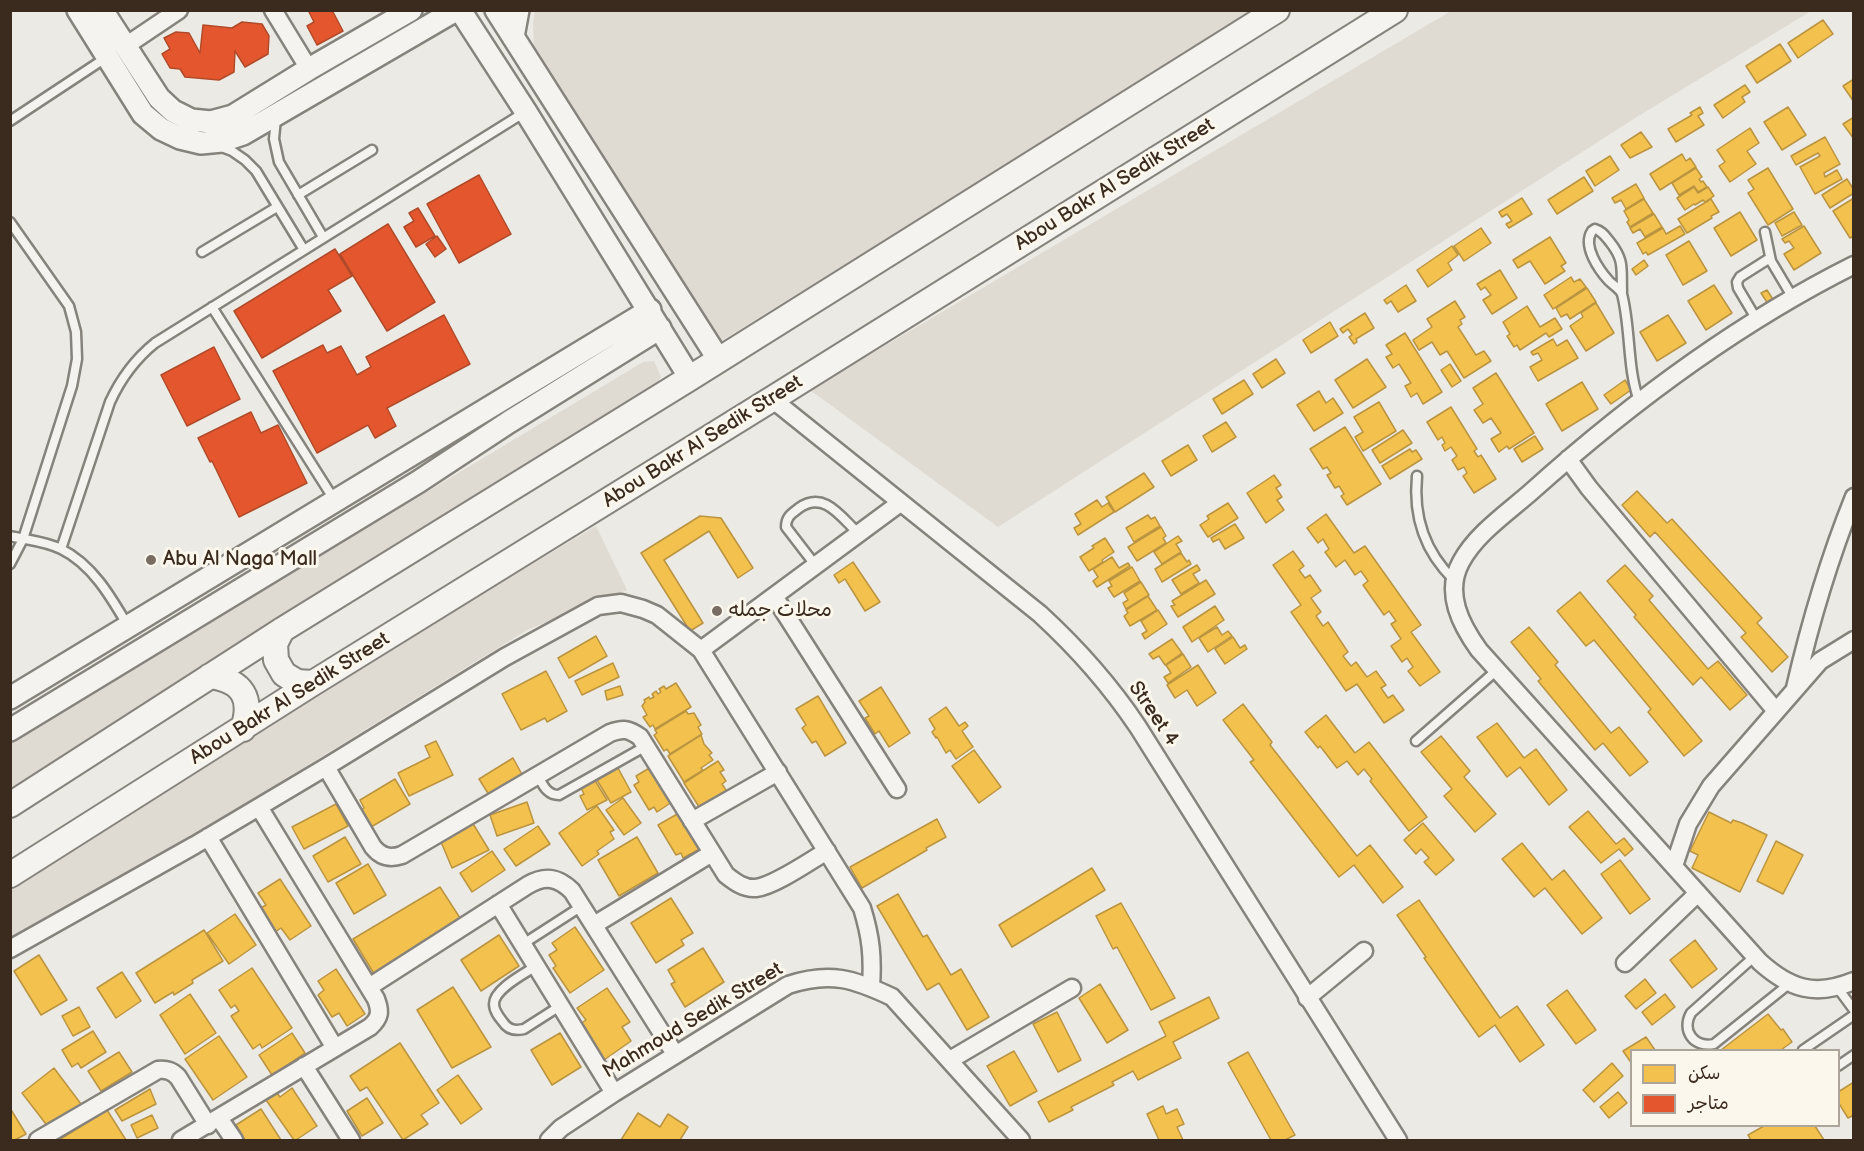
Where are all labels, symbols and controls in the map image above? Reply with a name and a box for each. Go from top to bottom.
street label: Abou Bakr Al Sedik Street [1011,114,1219,256]
street label: Abou Bakr Al Sedik Street [599,371,807,513]
place label: Abu Al Naga Mall [163,548,317,572]
marker: Abu Al Naga Mall [144,553,158,567]
place label: محلات جمله [729,599,832,623]
marker: محلات جمله [710,604,724,618]
street label: Abou Bakr Al Sedik Street [186,628,394,770]
street label: Street 4 [1123,677,1183,751]
street label: Mahmoud Sedik Street [599,958,787,1084]
legend [1630,1049,1840,1127]
text: سكن [1688,1063,1720,1084]
text: متاجر [1688,1093,1729,1114]

